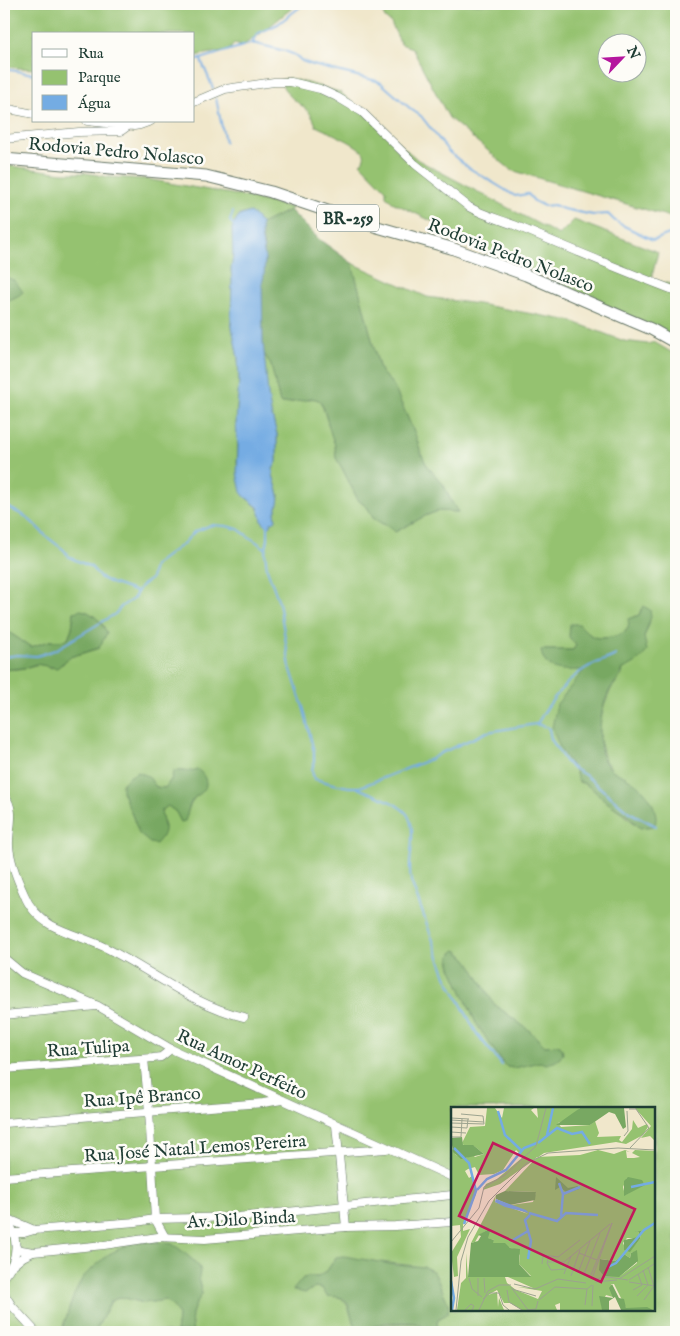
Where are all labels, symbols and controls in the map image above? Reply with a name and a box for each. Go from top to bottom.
legend [32,32,195,122]
north arrow [598,32,648,82]
text: N [622,43,644,62]
text: Rua [78,44,104,63]
text: Parque [78,68,121,87]
text: Água [77,94,111,113]
street label: Rodovia Pedro Nolasco [27,133,205,172]
road number: BR-259 [317,204,379,232]
street label: Rodovia Pedro Nolasco [424,214,597,299]
street label: Rua Amor Perfeito [173,1025,310,1106]
street label: Rua Tulipa [46,1035,130,1064]
street label: Rua Ipê Branco [83,1083,202,1114]
inset map [451,1107,655,1311]
street label: Rua José Natal Lemos Pereira [83,1130,307,1169]
street label: Av. Dilo Binda [185,1206,296,1235]

